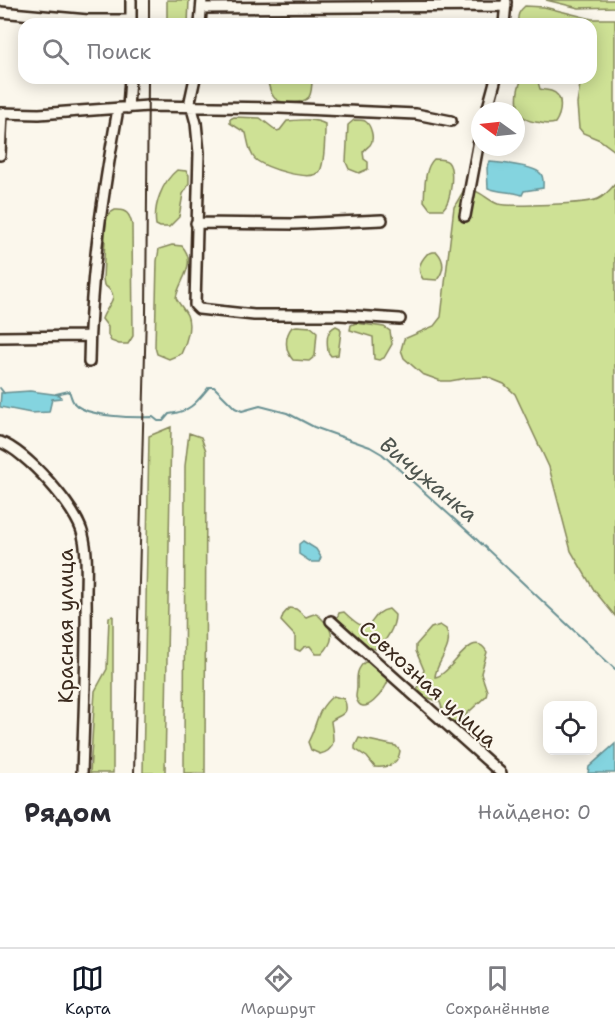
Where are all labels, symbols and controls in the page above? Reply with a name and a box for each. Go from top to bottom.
search box [18,18,597,84]
icon: search [39,35,72,68]
text: Поиск [87,37,151,66]
north arrow [471,102,525,156]
water label: Вичужанка [374,430,484,529]
street label: Красная улица [52,548,80,704]
street label: Совхозная улица [353,614,503,754]
map controls [543,701,597,755]
button: locate [543,701,597,755]
text: Рядом [24,795,111,830]
text: Найдено: 0 [478,799,591,825]
tab: Карта [65,962,111,1019]
tab: Маршрут [241,962,315,1019]
tab: Сохранённые [445,962,550,1019]

